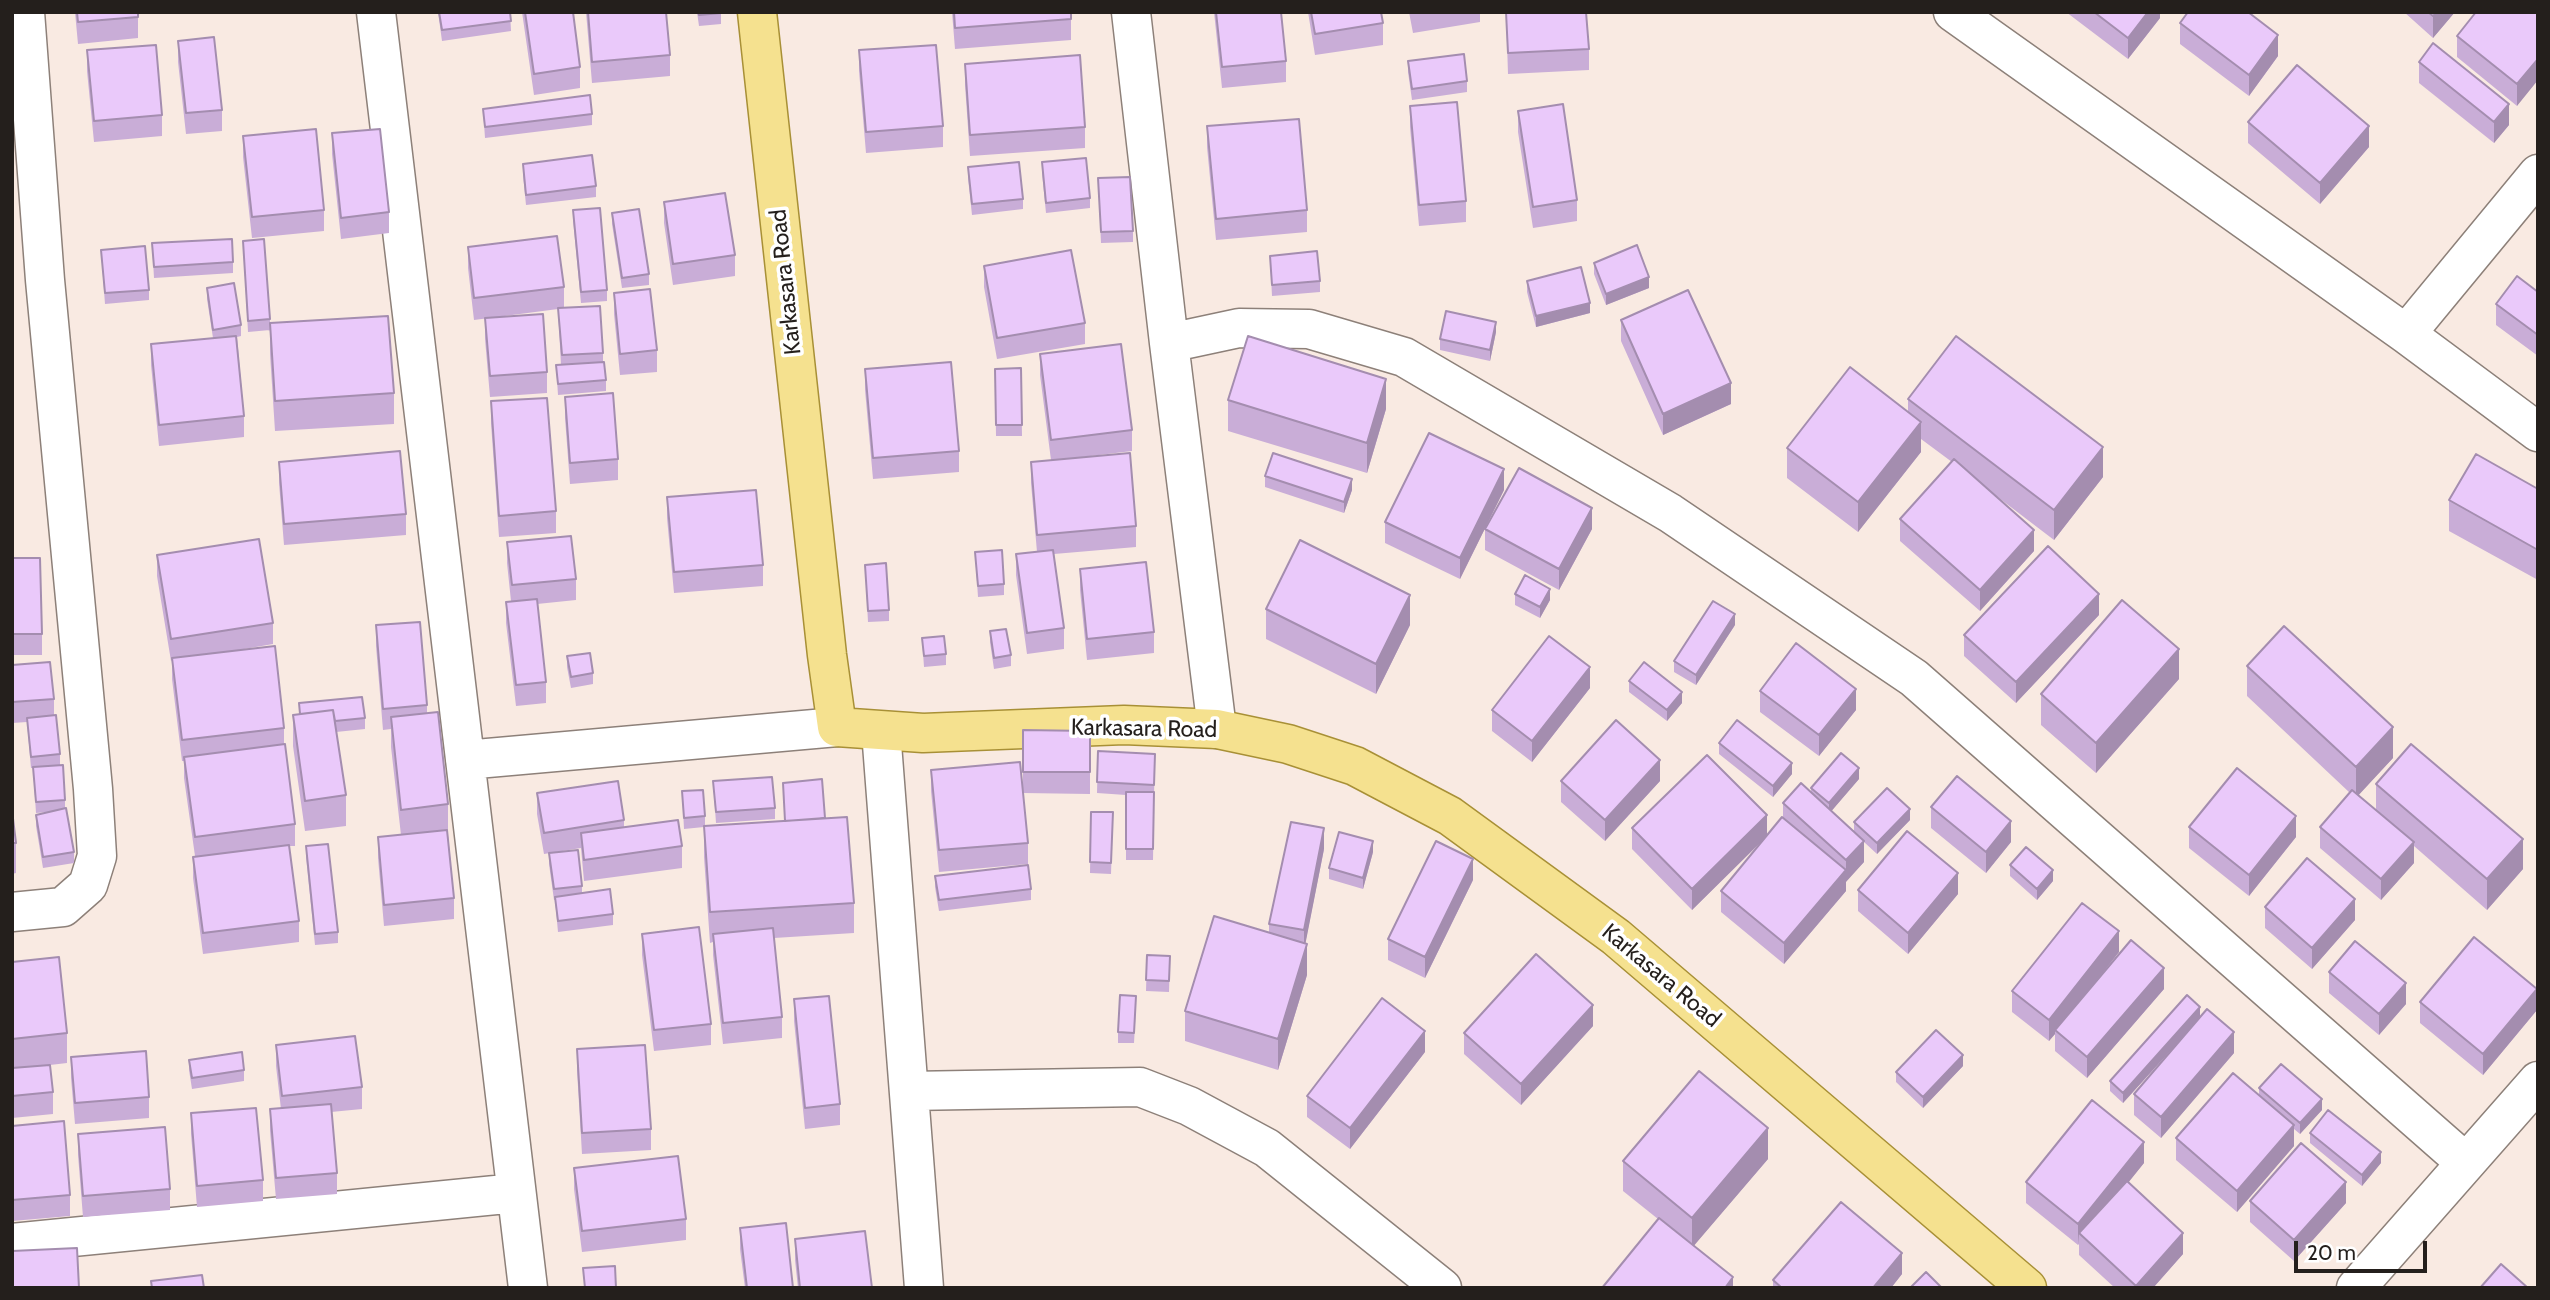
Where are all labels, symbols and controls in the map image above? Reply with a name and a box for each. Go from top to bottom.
street label: Karkasara Road [765,208,807,356]
street label: Karkasara Road [1071,714,1217,744]
street label: Karkasara Road [1596,918,1726,1034]
scale bar [2298,1226,2431,1270]
text: 20 m [2307,1240,2356,1265]

